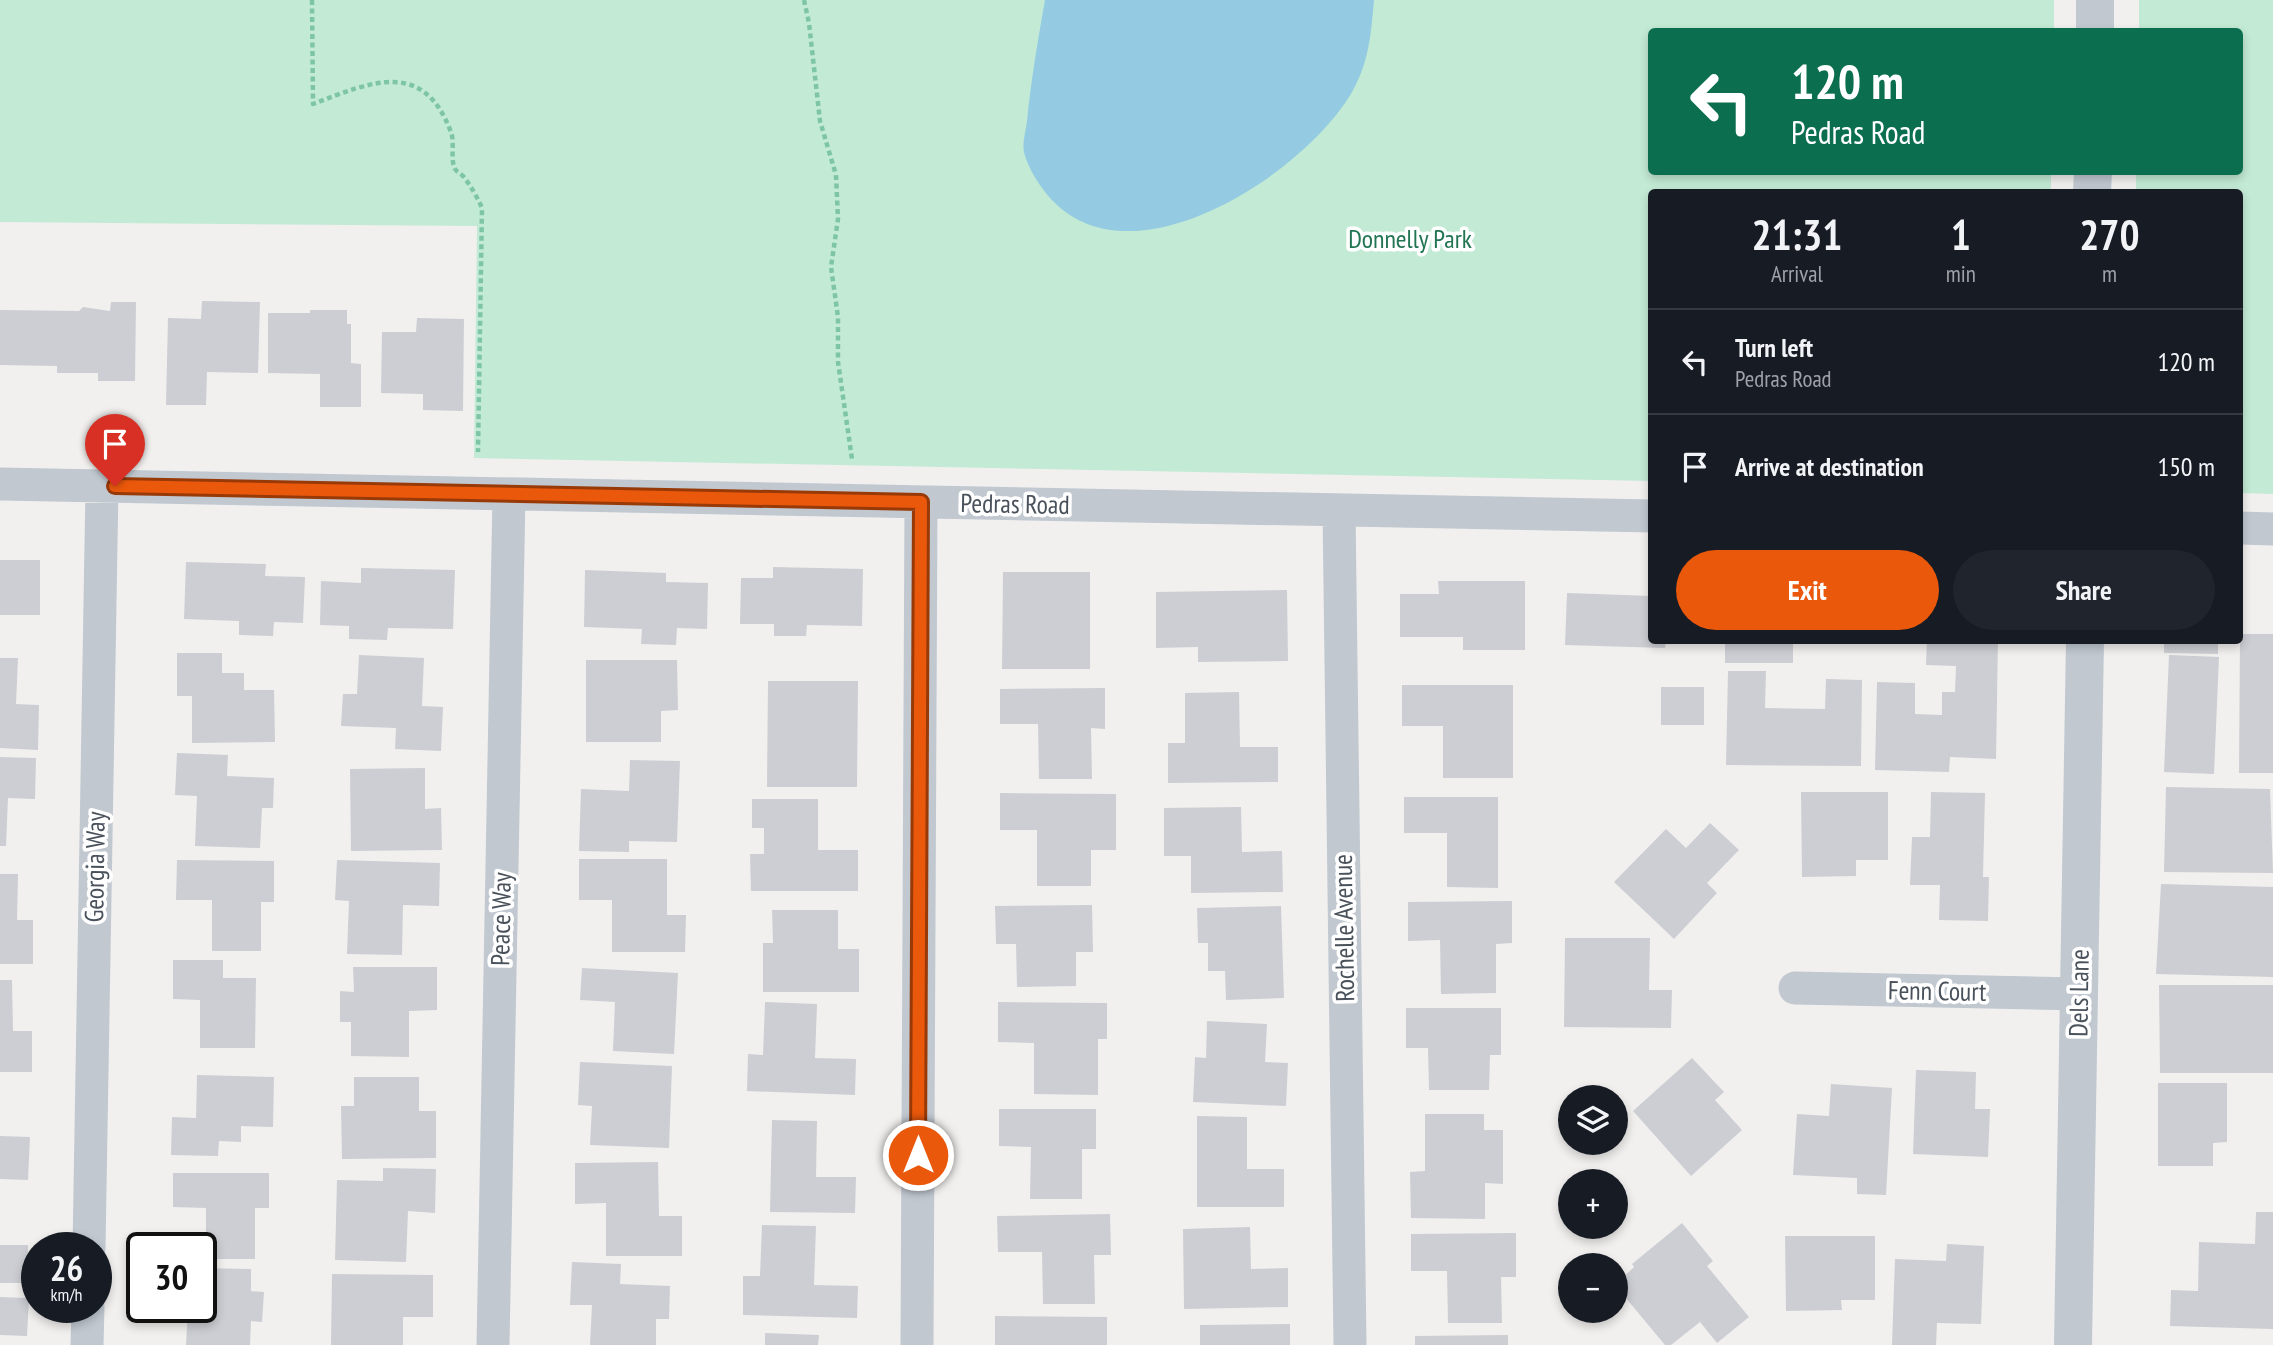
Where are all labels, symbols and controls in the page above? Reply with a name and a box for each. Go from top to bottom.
text: 120 m [1791,49,1904,113]
icon: left [1676,56,1767,147]
text: Pedras Road [1791,111,1925,153]
text: 21:31 [1751,207,1842,262]
text: 1 [1951,207,1971,262]
text: 270 [2079,207,2140,262]
park label: Donnelly Park [1348,222,1472,255]
text: Arrival [1771,259,1823,288]
text: min [1946,259,1976,288]
text: m [2102,259,2117,288]
text: Turn left [1735,331,1813,364]
icon: left [1676,343,1714,381]
text: 120 m [2157,345,2215,378]
text: Pedras Road [1735,364,1832,393]
pin [85,414,145,486]
icon: arrive [96,425,134,463]
icon: arrive [1676,448,1714,486]
text: Arrive at destination [1735,450,1924,483]
text: 150 m [2157,450,2215,483]
street label: Pedras Road [960,486,1070,521]
button: Exit [1676,550,1939,630]
button: Share [1953,550,2215,630]
street label: Georgia Way [77,811,112,923]
street label: Rochelle Avenue [1326,854,1361,1002]
street label: Peace Way [483,872,518,966]
street label: Dels Lane [2061,949,2096,1037]
street label: Fenn Court [1888,973,1987,1008]
map controls [1558,1085,1628,1323]
button: layers [1558,1085,1628,1155]
position arrow [881,1118,955,1192]
button: + [1558,1169,1628,1239]
speed limit sign: 30 [126,1232,217,1323]
text: 26 [50,1245,83,1291]
button: − [1558,1253,1628,1323]
text: km/h [51,1283,82,1306]

